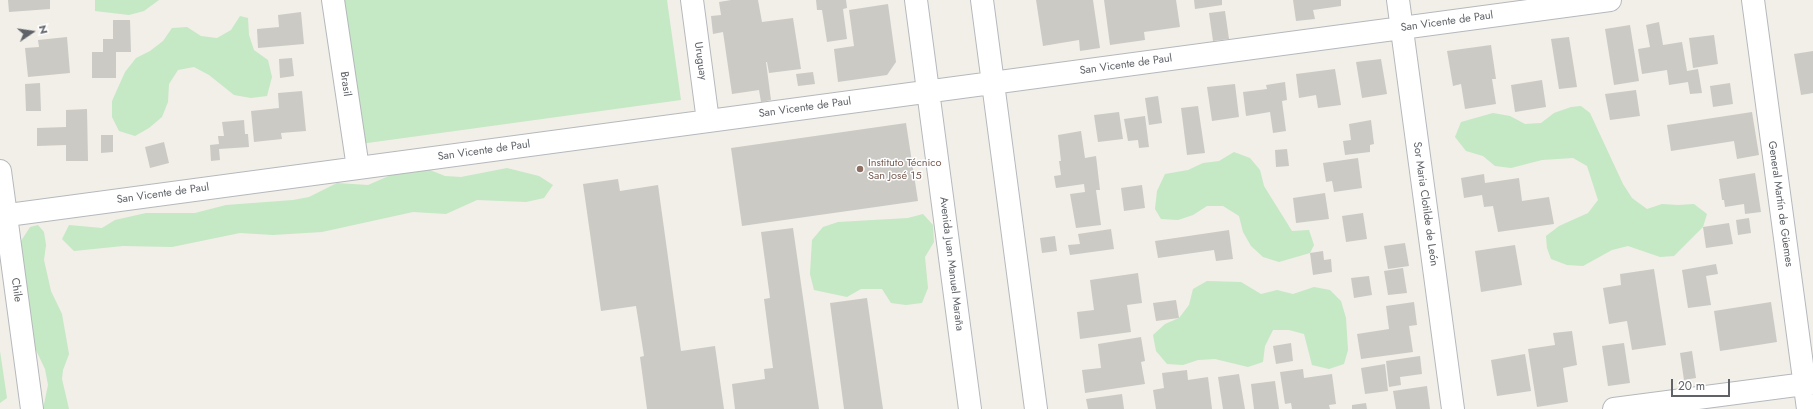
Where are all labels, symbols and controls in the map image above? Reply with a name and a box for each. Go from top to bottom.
street label: San Vicente de Paul [1400,9,1494,35]
north arrow [12,12,52,52]
text: N [35,23,52,35]
street label: Uruguay [691,41,709,81]
street label: San Vicente de Paul [1079,52,1173,78]
street label: Brasil [337,71,353,97]
street label: San Vicente de Paul [758,95,852,121]
street label: San Vicente de Paul [437,138,531,164]
street label: General Martín de Güemes [1765,140,1795,268]
street label: Sor Maria Clotilde de León [1410,141,1440,267]
place label: Instituto Técnico San José 15 [868,156,942,182]
marker: Instituto Técnico San José 15 [855,164,865,174]
street label: San Vicente de Paul [116,181,210,207]
street label: Avenida Juan Manuel Maraña [936,196,966,332]
street label: Chile [8,277,24,303]
scale bar [1673,371,1732,397]
text: 20 m [1678,377,1705,395]

